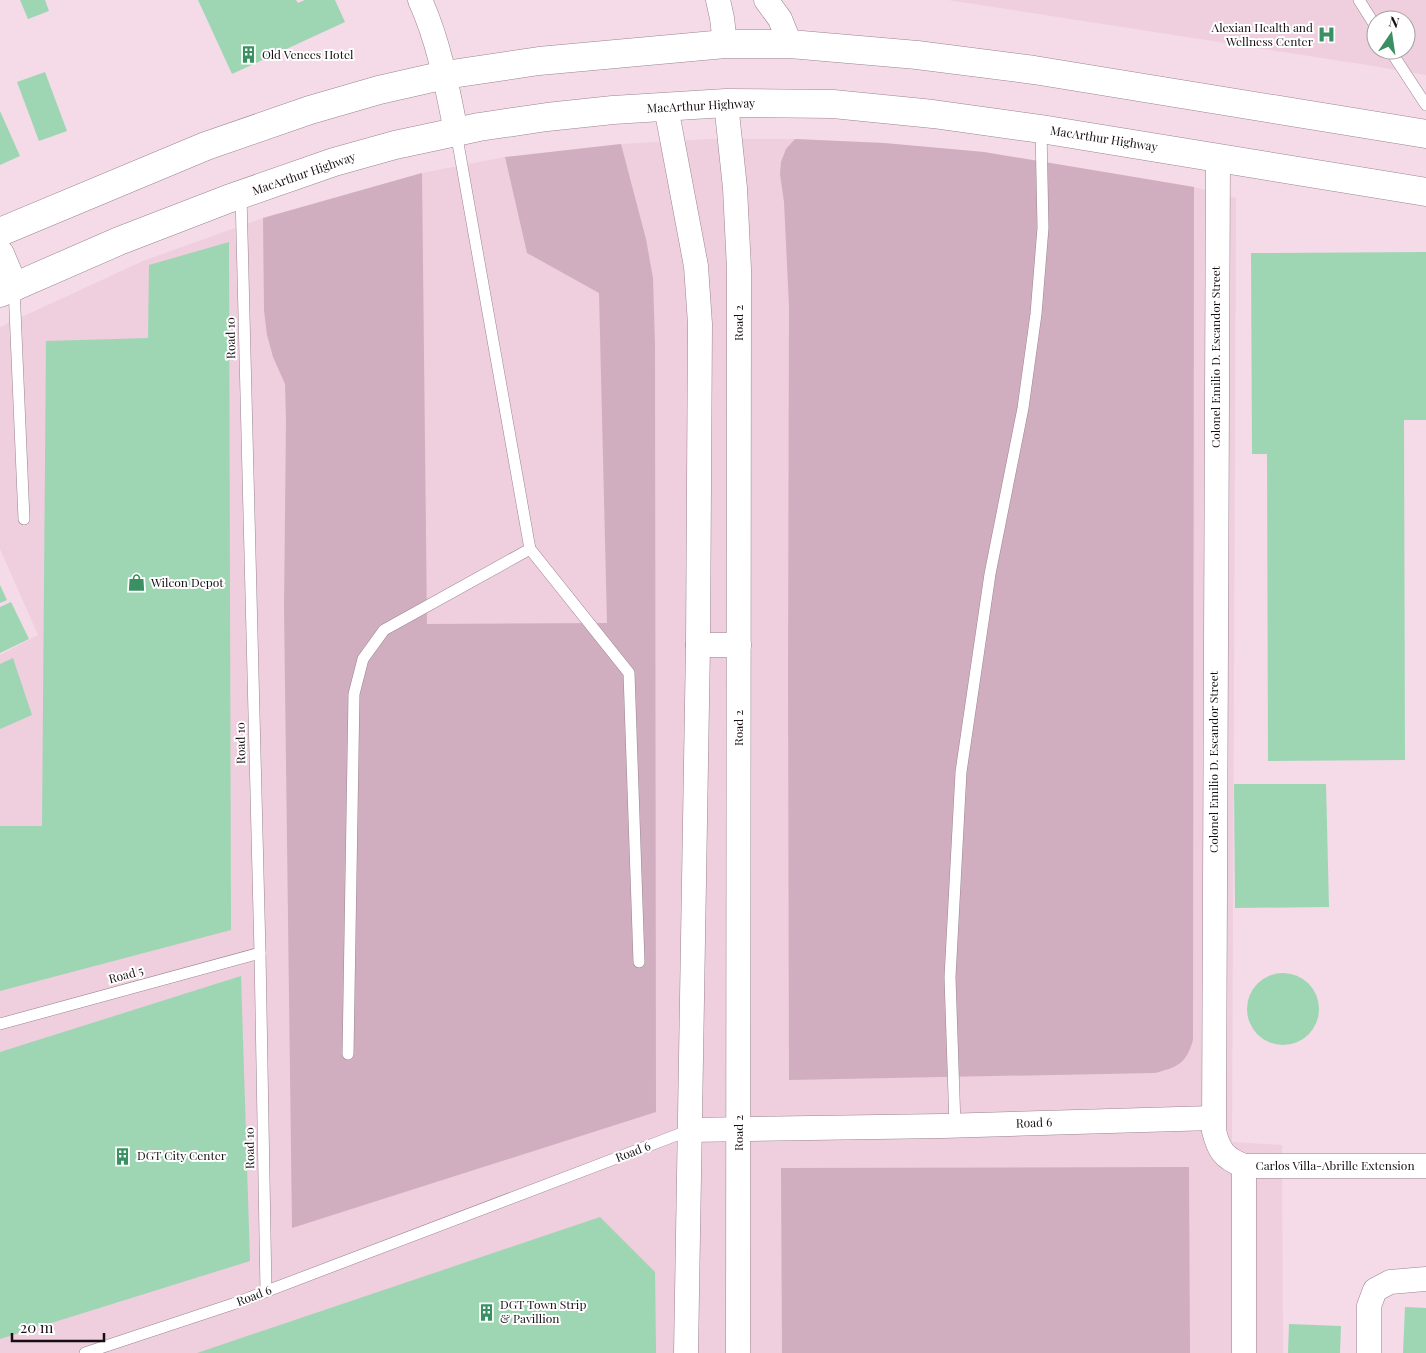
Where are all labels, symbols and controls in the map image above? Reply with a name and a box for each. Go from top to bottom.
north arrow [1366,10,1416,60]
text: N [1387,11,1401,32]
place label: Alexian Health and Wellness Center [1211,19,1314,49]
hospital icon: Alexian Health and Wellness Center [1317,25,1337,45]
building icon: Old Venees Hotel [238,45,258,65]
place label: Old Venees Hotel [262,46,354,62]
street label: MacArthur Highway [646,94,756,116]
street label: MacArthur Highway [1049,122,1159,154]
street label: MacArthur Highway [250,148,358,198]
street label: Colonel Emilio D. Escandor Street [1207,265,1223,448]
street label: Road 2 [730,305,746,341]
street label: Road 10 [222,317,238,359]
shop icon: Wilcon Depot [127,573,147,593]
place label: Wilcon Depot [150,574,224,590]
street label: Colonel Emilio D. Escandor Street [1205,670,1221,853]
street label: Road 2 [730,710,746,746]
street label: Road 10 [232,722,248,764]
street label: Road 5 [107,962,145,986]
street label: Road 6 [1015,1113,1052,1131]
street label: Road 2 [730,1115,746,1151]
street label: Road 10 [241,1127,257,1169]
street label: Road 6 [613,1137,653,1165]
building icon: DGT City Center [113,1146,133,1166]
place label: DGT City Center [137,1147,227,1163]
street label: Carlos Villa-Abrille Extension [1255,1157,1415,1173]
street label: Road 6 [234,1281,274,1309]
place label: DGT Town Strip & Pavillion [500,1296,586,1326]
building icon: DGT Town Strip & Pavillion [476,1302,496,1322]
scale bar [12,1310,105,1342]
text: 20 m [20,1317,54,1337]

